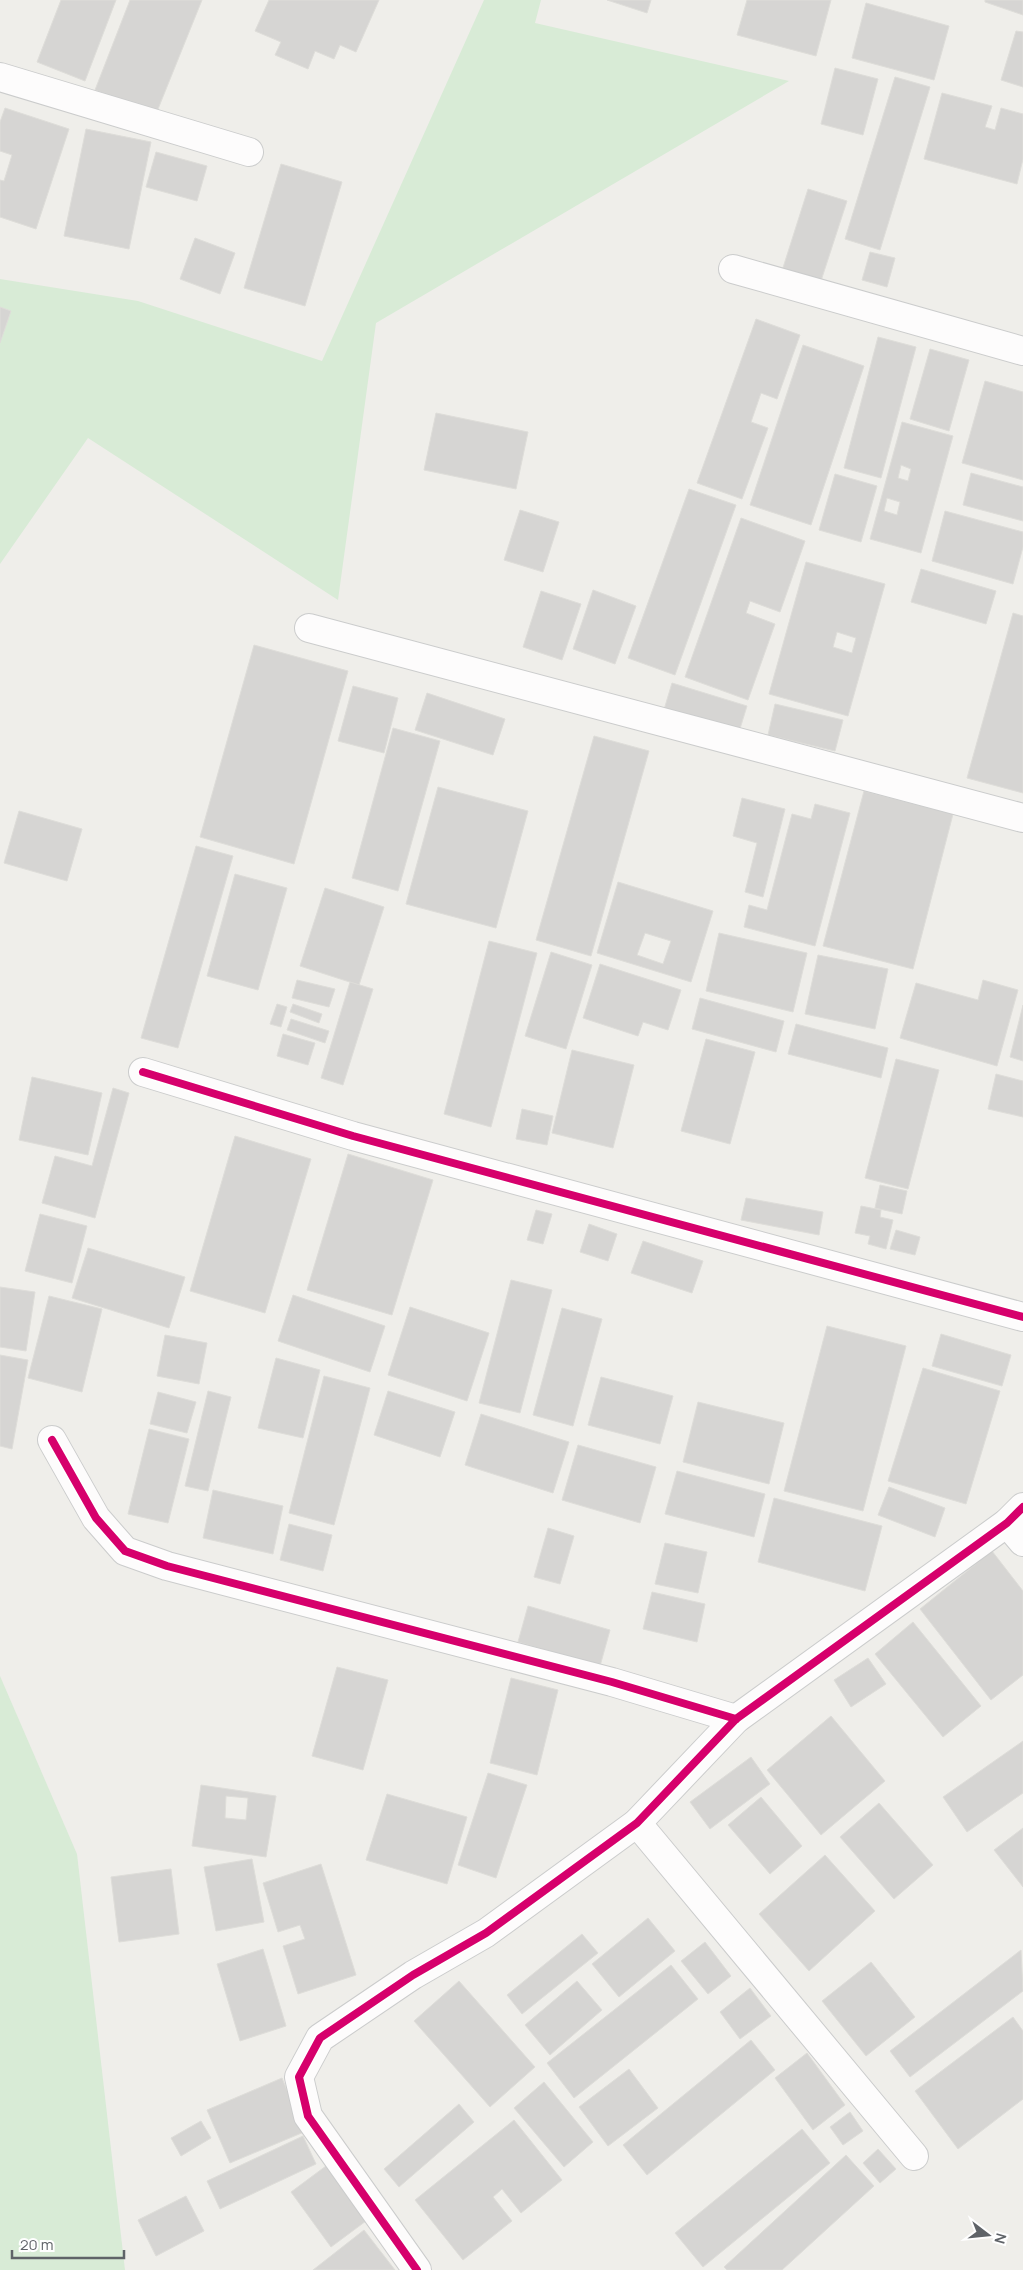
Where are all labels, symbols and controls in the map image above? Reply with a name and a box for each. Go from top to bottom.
north arrow [963,2210,1013,2260]
scale bar [12,2228,125,2260]
text: N [990,2231,1011,2246]
text: 20 m [20,2234,53,2255]

